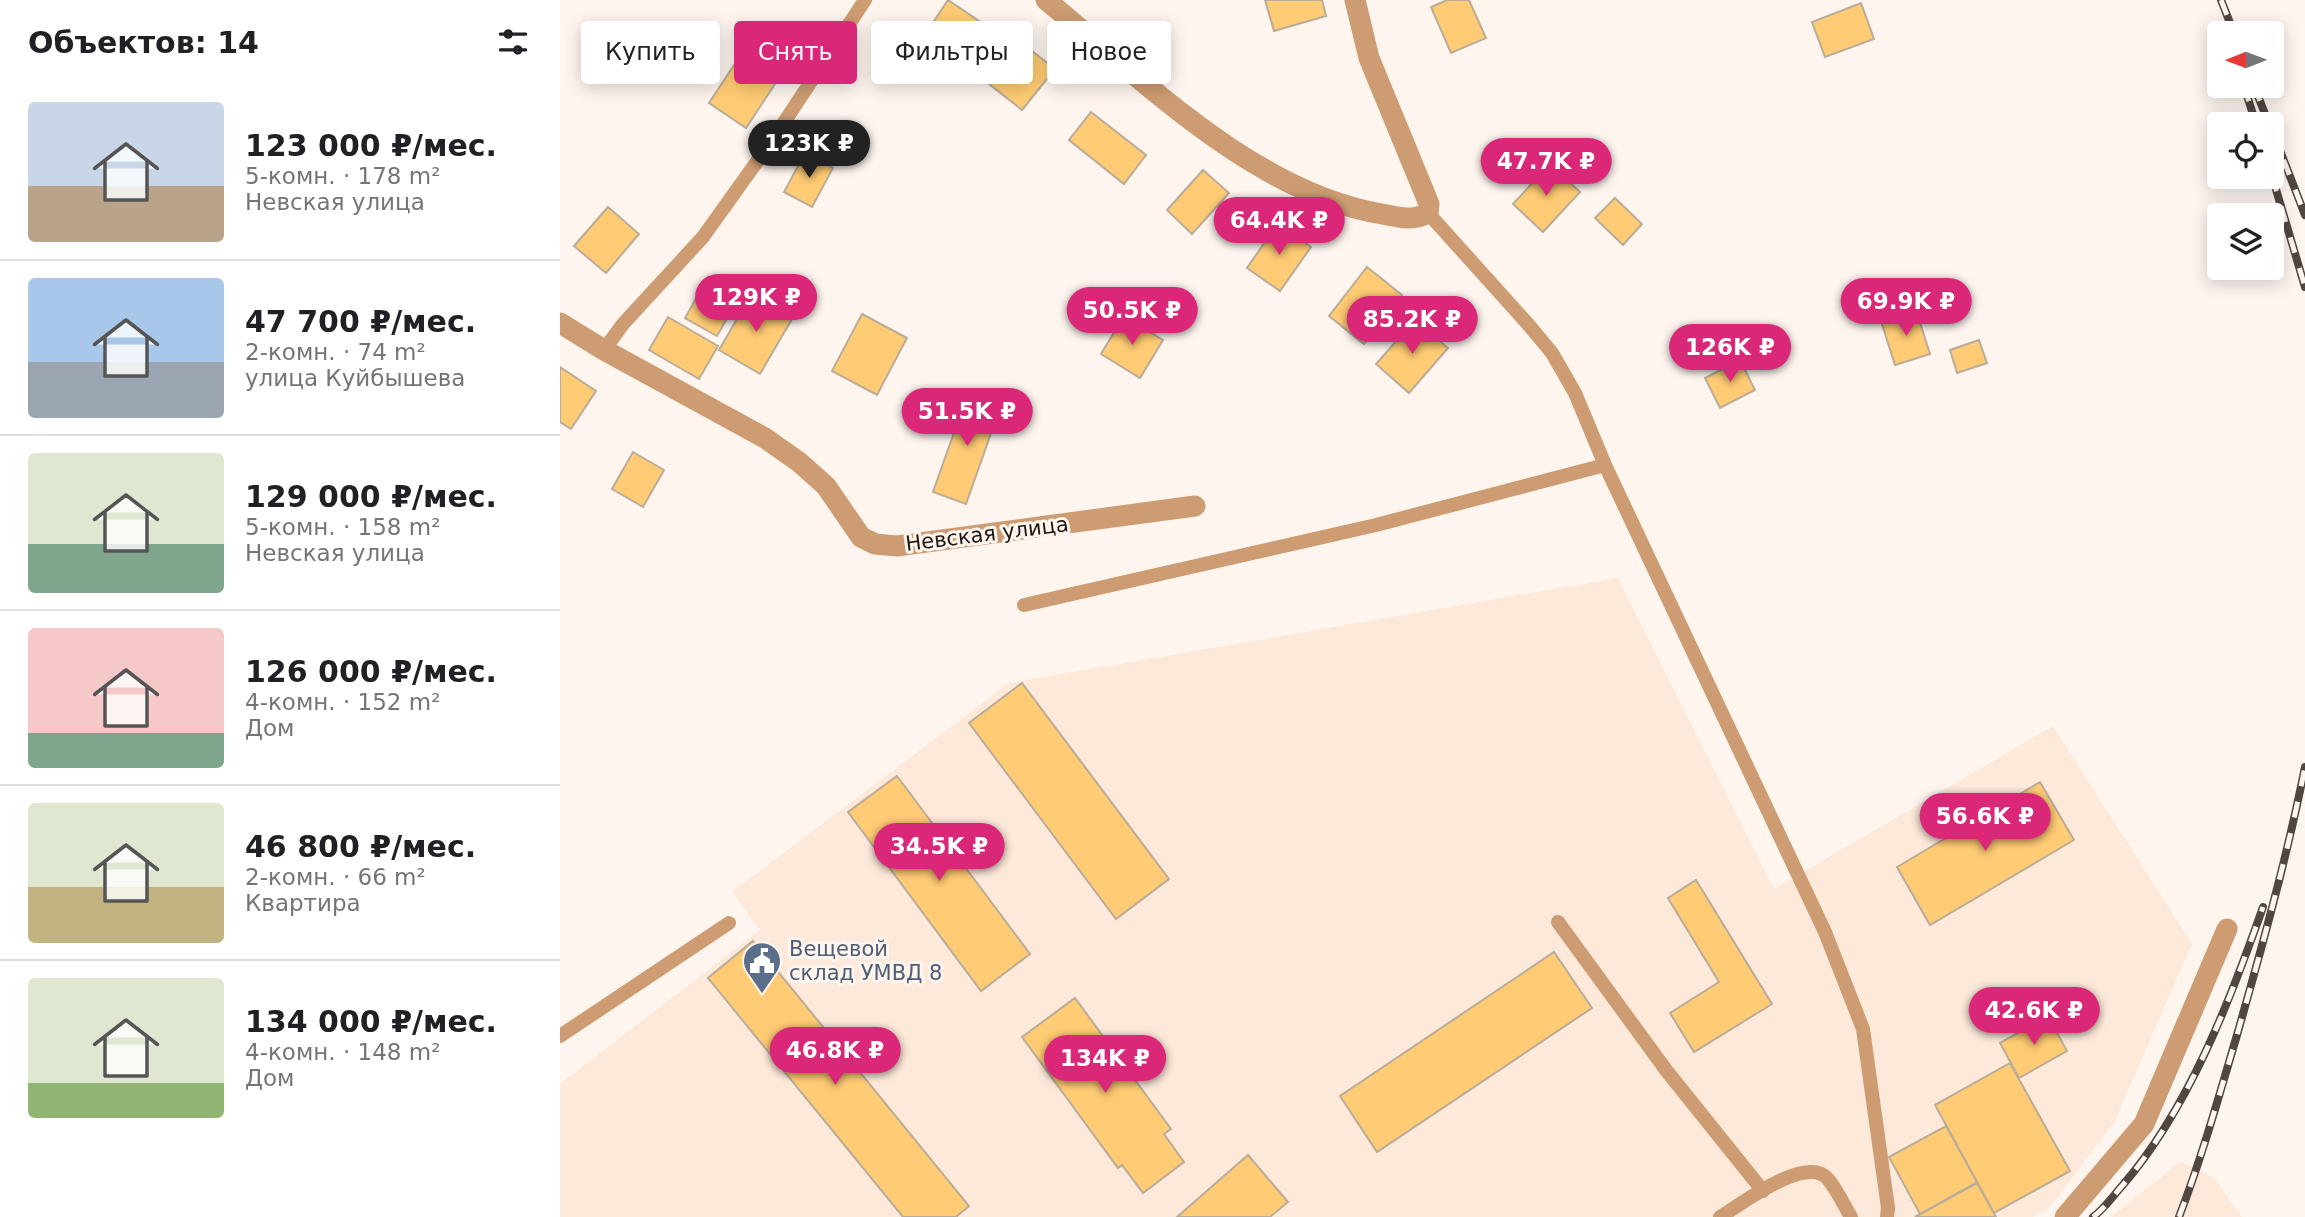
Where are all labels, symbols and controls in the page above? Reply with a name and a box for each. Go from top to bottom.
chip: Купить [581,21,720,84]
chip: Снять [734,21,857,84]
chip: Фильтры [871,21,1033,84]
chip: Новое [1047,21,1171,84]
north arrow [2207,21,2284,98]
map controls [2207,21,2284,280]
icon: filters [494,23,532,61]
text: Объектов: 14 [28,25,259,60]
button: locate [2207,112,2284,189]
pin: 123K ₽ [752,120,866,180]
text: 123 000 ₽/мес. [245,128,497,163]
icon: home [84,130,168,214]
text: 123K ₽ [764,130,854,156]
pin: 47.7K ₽ [1481,138,1611,198]
text: 47.7K ₽ [1497,148,1595,174]
text: 5-комн. · 178 m² [245,163,440,189]
text: Невская улица [245,189,425,215]
pin: 64.4K ₽ [1214,198,1344,257]
button: layers [2207,203,2284,280]
text: 64.4K ₽ [1230,207,1328,233]
pin: 129K ₽ [699,274,813,334]
pin: 69.9K ₽ [1841,278,1971,338]
text: 129K ₽ [711,284,801,310]
pin: 50.5K ₽ [1067,288,1197,347]
text: 69.9K ₽ [1857,288,1955,314]
pin: 85.2K ₽ [1347,296,1477,356]
text: 50.5K ₽ [1083,297,1181,323]
text: 47 700 ₽/мес. [245,304,476,339]
icon: home [84,306,168,390]
text: 85.2K ₽ [1363,306,1461,332]
pin: 126K ₽ [1673,324,1787,384]
text: 126K ₽ [1685,334,1775,360]
text: 2-комн. · 74 m² [245,339,426,365]
text: улица Куйбышева [245,365,465,391]
pin: 51.5K ₽ [902,388,1032,448]
text: 51.5K ₽ [918,398,1016,424]
text: 129 000 ₽/мес. [245,479,497,514]
icon: home [84,481,168,565]
street label: Невская улица [904,512,1070,556]
text: 5-комн. · 158 m² [245,514,440,540]
text: Невская улица [245,540,425,566]
text: 126 000 ₽/мес. [245,654,497,689]
icon: home [84,656,168,740]
text: 4-комн. · 152 m² [245,689,440,715]
text: Дом [245,715,294,741]
pin: 56.6K ₽ [1920,794,2050,853]
text: 56.6K ₽ [1936,803,2034,829]
pin: 34.5K ₽ [874,824,1004,883]
text: 46 800 ₽/мес. [245,829,476,864]
icon: home [84,831,168,915]
text: 34.5K ₽ [890,833,988,859]
text: 2-комн. · 66 m² [245,864,426,890]
text: Квартира [245,890,361,916]
place label: Вещевой склад УМВД 8 [789,937,942,985]
public building icon: Вещевой склад УМВД 8 [741,940,783,995]
pin: 42.6K ₽ [1969,988,2099,1047]
text: 42.6K ₽ [1985,997,2083,1023]
text: 134 000 ₽/мес. [245,1004,497,1039]
icon: home [84,1006,168,1090]
pin: 46.8K ₽ [770,1028,900,1087]
pin: 134K ₽ [1048,1036,1162,1095]
text: 46.8K ₽ [786,1037,884,1063]
text: 4-комн. · 148 m² [245,1039,440,1065]
text: 134K ₽ [1060,1045,1150,1071]
text: Дом [245,1065,294,1091]

